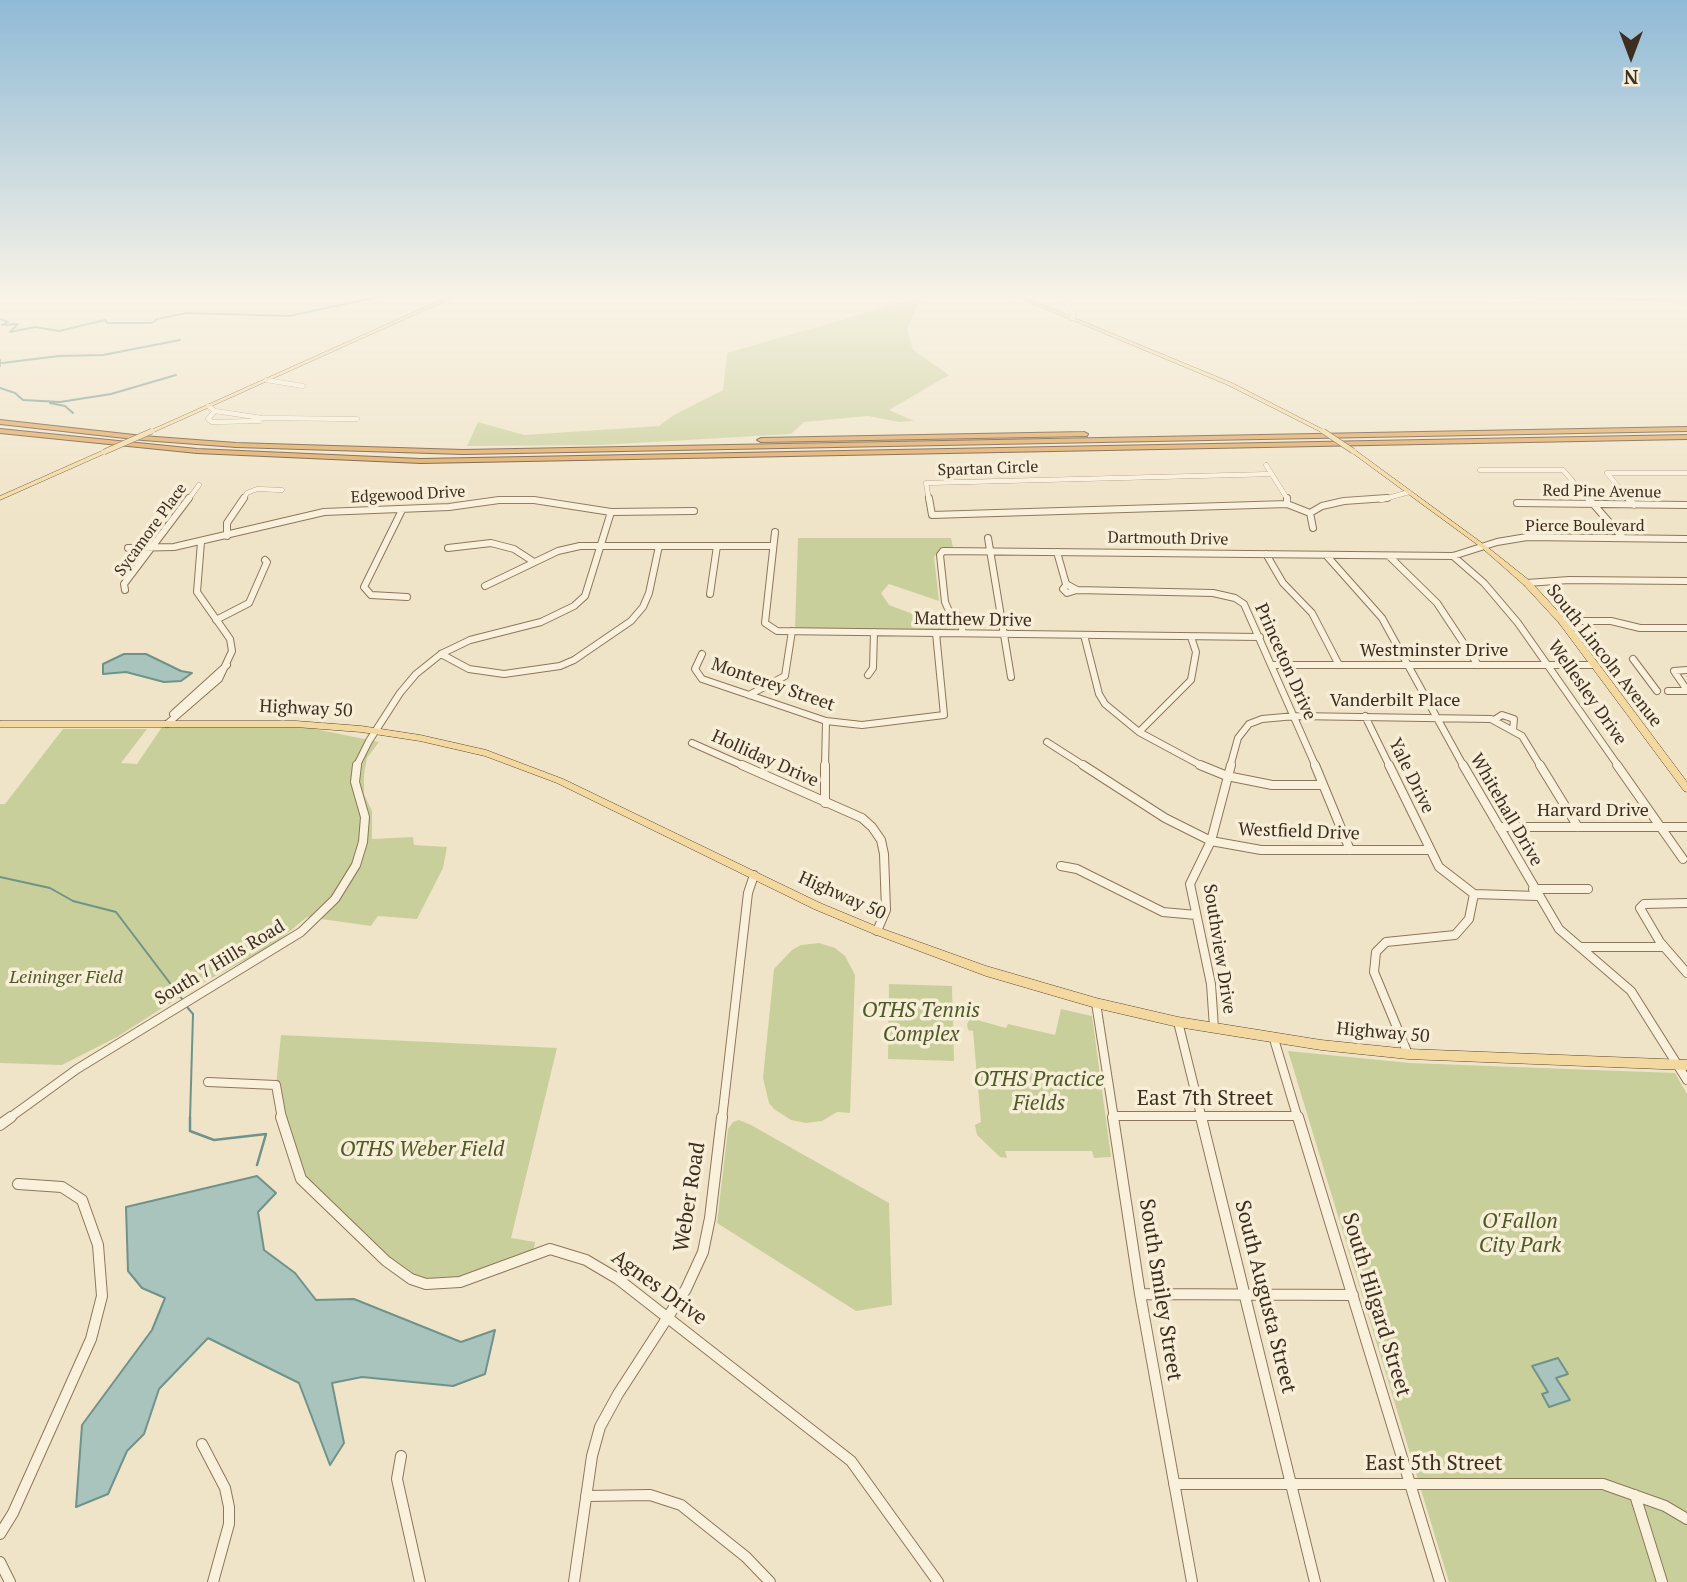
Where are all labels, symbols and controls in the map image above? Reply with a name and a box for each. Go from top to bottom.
north arrow [1596,21,1666,91]
text: N [1624,65,1638,90]
street label: Spartan Circle [937,458,1039,480]
street label: Sycamore Place [111,480,191,580]
street label: Red Pine Avenue [1542,481,1662,503]
street label: Edgewood Drive [350,482,466,508]
street label: Pierce Boulevard [1525,516,1645,536]
street label: Dartmouth Drive [1107,528,1229,550]
street label: South Lincoln Avenue [1542,580,1666,732]
street label: Princeton Drive [1250,600,1320,724]
street label: Matthew Drive [914,608,1032,632]
street label: Wellesley Drive [1543,636,1631,750]
street label: Westminster Drive [1360,640,1508,662]
street label: Monterey Street [708,654,838,716]
street label: Vanderbilt Place [1330,690,1460,712]
street label: Highway 50 [259,696,353,722]
street label: Holliday Drive [708,726,822,792]
street label: Yale Drive [1384,735,1438,817]
street label: Whitehall Drive [1465,750,1547,870]
street label: Harvard Drive [1537,800,1649,822]
street label: Westfield Drive [1238,819,1360,845]
street label: Highway 50 [795,867,889,925]
street label: Southview Drive [1198,883,1240,1015]
street label: South 7 Hills Road [151,916,289,1010]
park label: Leininger Field [9,967,123,989]
park label: OTHS Tennis Complex [862,998,980,1048]
street label: Highway 50 [1336,1018,1430,1048]
park label: OTHS Practice Fields [974,1067,1104,1117]
street label: East 7th Street [1137,1086,1273,1112]
park label: OTHS Weber Field [340,1137,504,1163]
street label: Weber Road [669,1140,711,1254]
street label: South Smiley Street [1133,1197,1187,1383]
street label: South Augusta Street [1229,1198,1301,1396]
park label: O'Fallon City Park [1479,1209,1561,1259]
street label: South Hilgard Street [1336,1210,1416,1400]
street label: Agnes Drive [606,1245,712,1331]
street label: East 5th Street [1365,1451,1503,1477]

